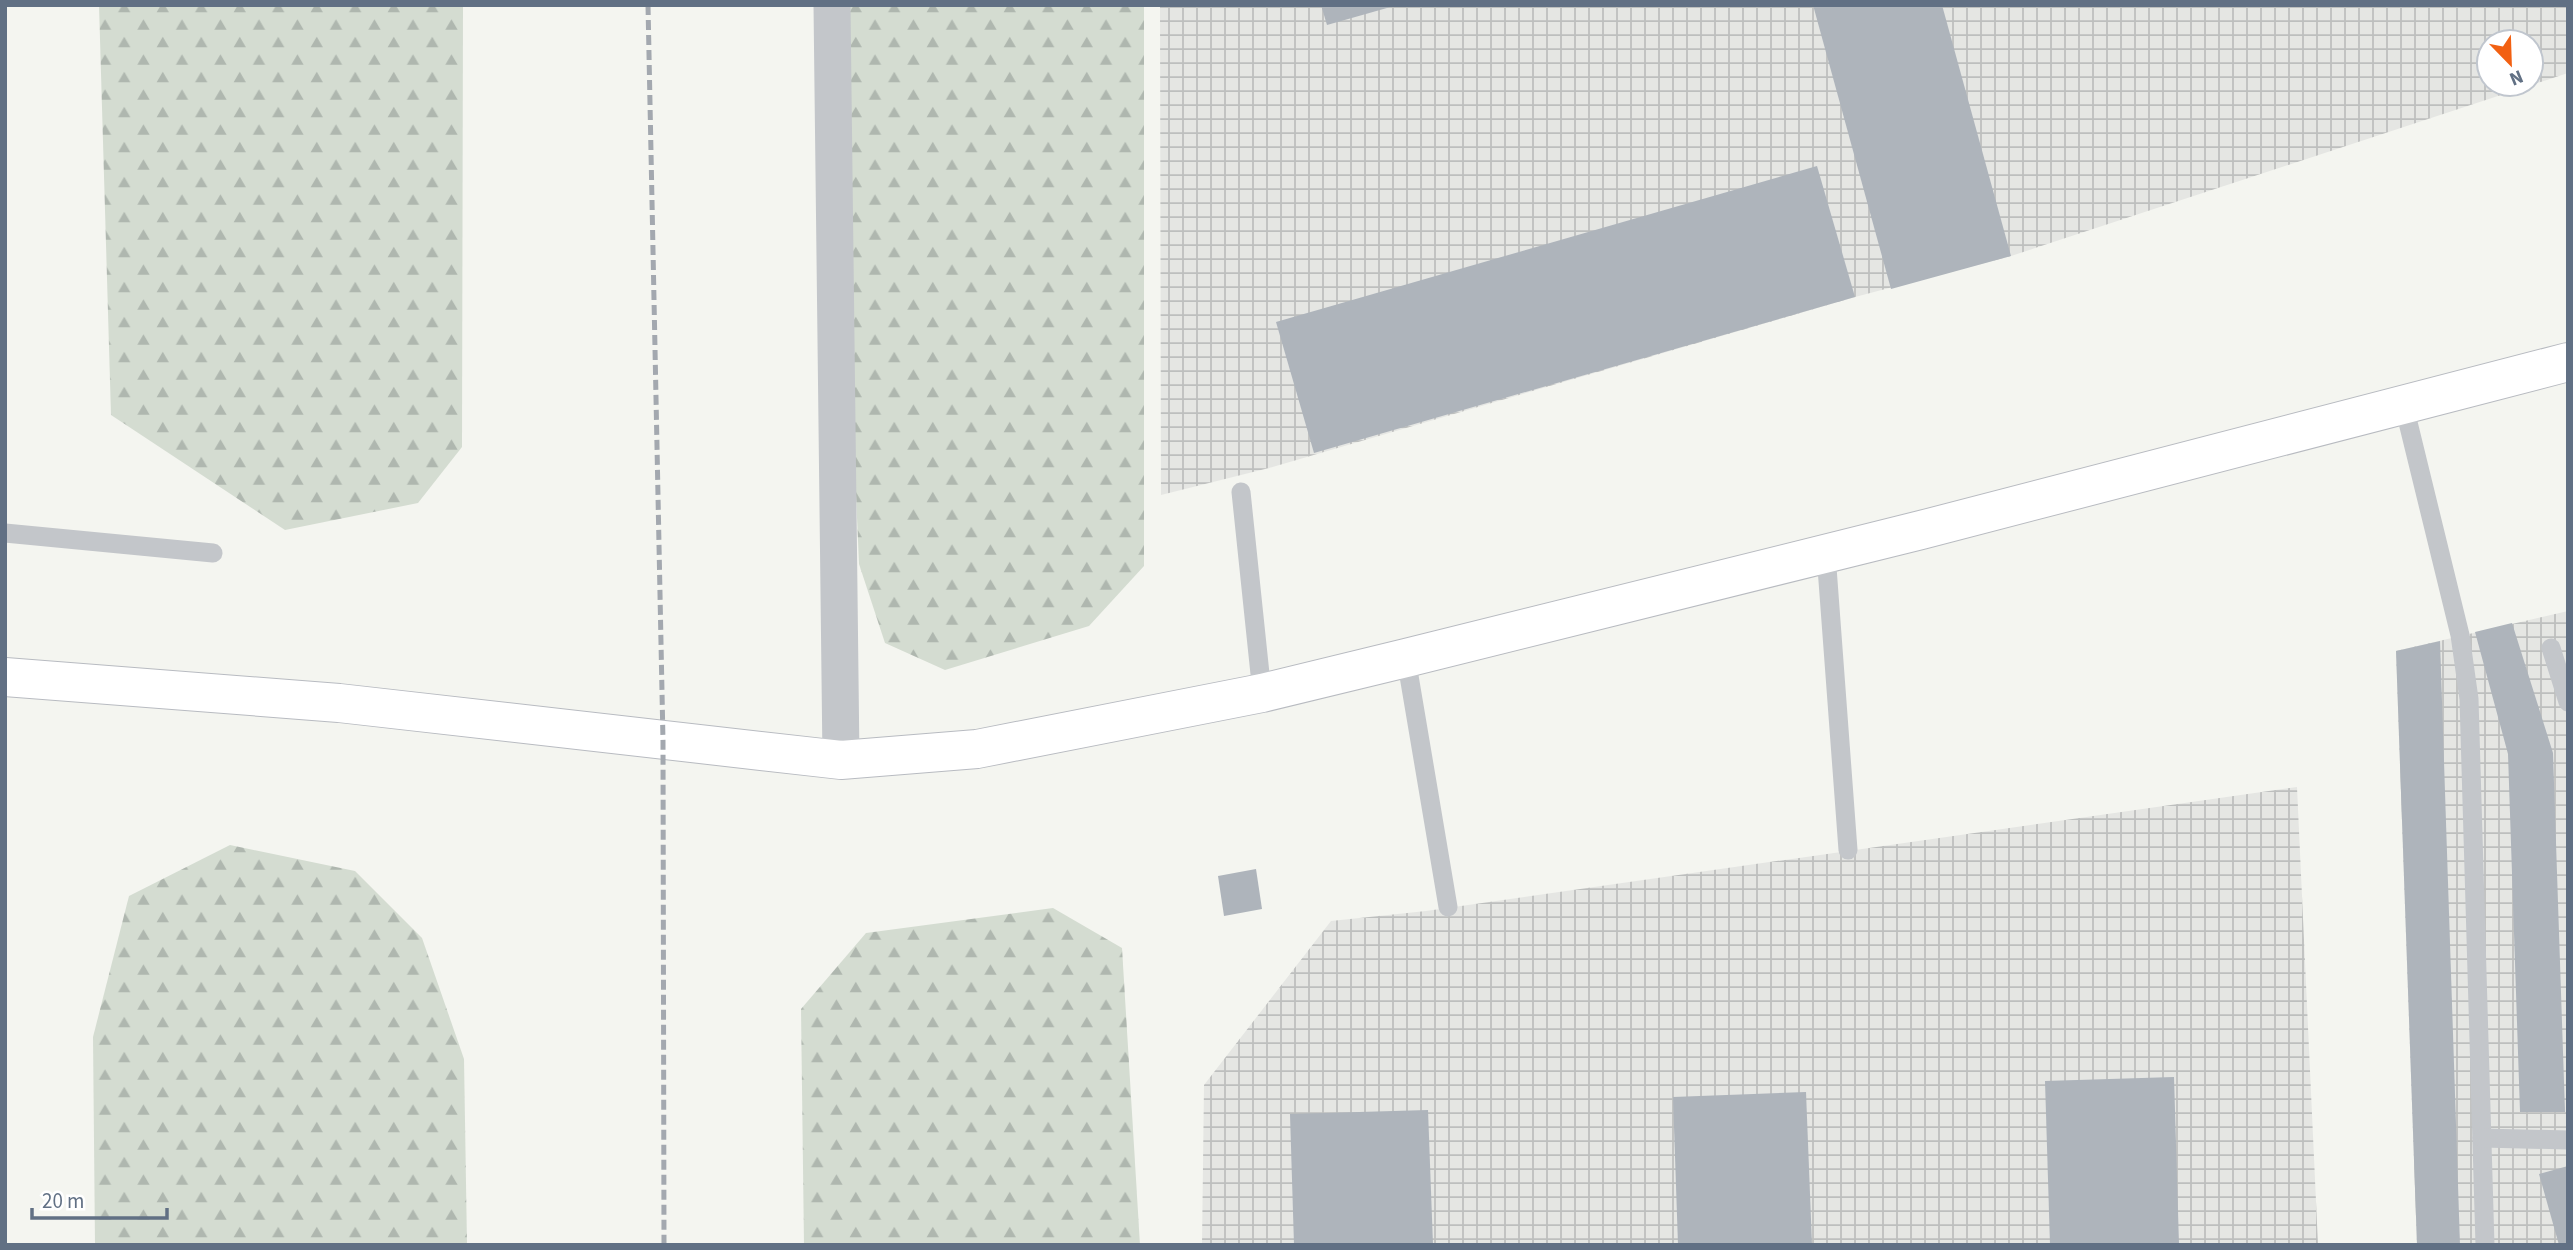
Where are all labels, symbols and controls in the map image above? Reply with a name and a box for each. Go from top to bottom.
north arrow [2475,28,2545,98]
text: N [2505,62,2527,92]
scale bar [32,1176,166,1220]
text: 20 m [42,1186,84,1216]

